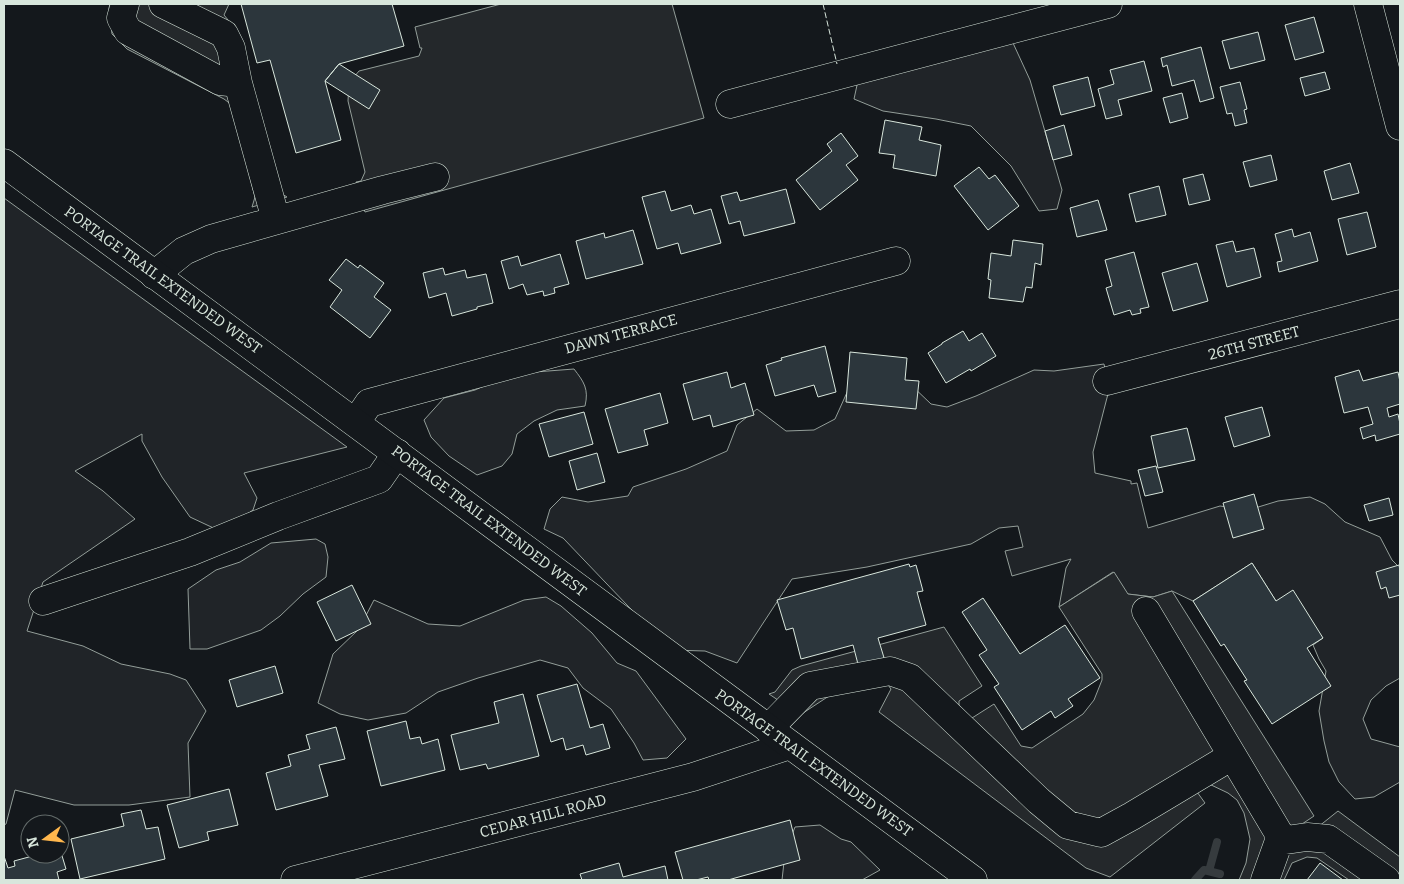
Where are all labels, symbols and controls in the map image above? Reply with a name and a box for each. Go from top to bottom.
street label: PORTAGE TRAIL EXTENDED WEST [61,202,265,358]
street label: DAWN TERRACE [563,310,679,358]
street label: 26TH STREET [1206,322,1302,364]
street label: PORTAGE TRAIL EXTENDED WEST [388,442,590,600]
street label: PORTAGE TRAIL EXTENDED WEST [712,685,916,841]
street label: CEDAR HILL ROAD [478,790,608,842]
north arrow [20,814,70,864]
text: N [23,835,43,850]

